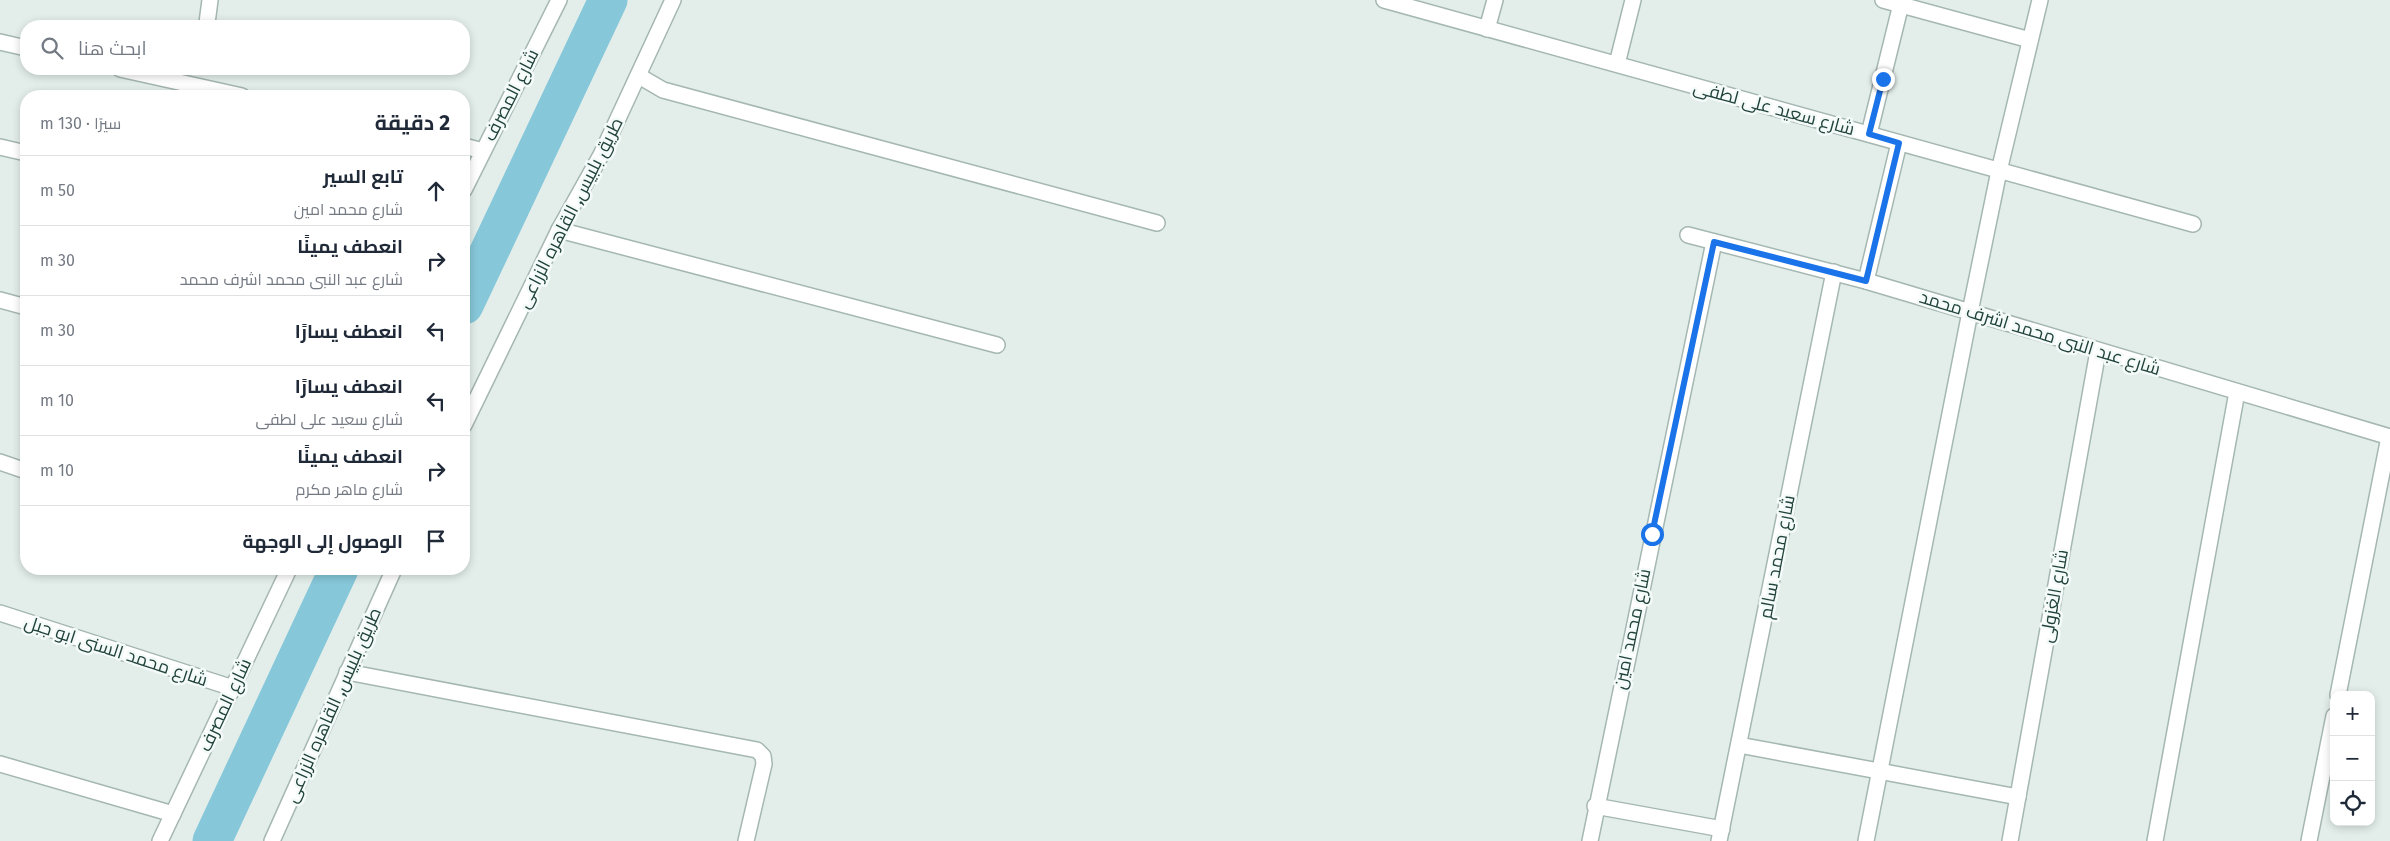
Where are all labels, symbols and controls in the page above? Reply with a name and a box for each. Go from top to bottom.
search box [20,20,470,75]
icon: search [38,34,66,62]
text: ابحث هنا [78,37,147,60]
street label: شارع المصرف [478,45,544,145]
route end [1872,68,1895,91]
street label: شارع سعيد على لطفى [1691,76,1857,141]
text: 2 دقيقة [375,110,450,136]
text: سيرًا · 130 m [40,114,121,133]
street label: طريق بلبيس, القاهره الزراعى [512,114,629,313]
text: تابع السير [323,165,403,188]
icon: ahead [422,177,450,205]
text: 50 m [40,181,75,200]
text: شارع محمد امين [294,200,403,219]
text: انعطف يمينًا [297,235,403,258]
icon: right [422,247,450,275]
text: 30 m [40,251,75,270]
text: شارع عبد النبى محمد اشرف محمد [180,270,403,289]
street label: شارع عبد النبى محمد اشرف محمد [1916,286,2163,381]
icon: left [422,317,450,345]
text: انعطف يسارًا [295,320,403,343]
text: 30 m [40,321,75,340]
text: انعطف يسارًا [295,375,403,398]
icon: left [422,387,450,415]
text: 10 m [40,391,74,410]
text: شارع سعيد على لطفى [256,410,403,429]
text: انعطف يمينًا [297,445,403,468]
icon: right [422,457,450,485]
text: 10 m [40,461,74,480]
text: شارع ماهر مكرم [295,480,403,499]
street label: شارع محمد سالم [1754,493,1801,621]
route start [1641,523,1664,546]
icon: arrive [422,527,450,555]
text: الوصول إلى الوجهة [243,530,403,553]
street label: شارع الغزولى [2035,548,2074,645]
street label: شارع محمد امين [1608,567,1657,692]
street label: طريق بلبيس, القاهره الزراعى [280,604,387,806]
street label: شارع محمد السنى ابو جبل [21,611,210,692]
street label: شارع المصرف [194,655,257,756]
map controls [2330,691,2375,826]
button: + [2330,691,2375,736]
button: − [2330,736,2375,781]
button: locate [2330,781,2375,826]

